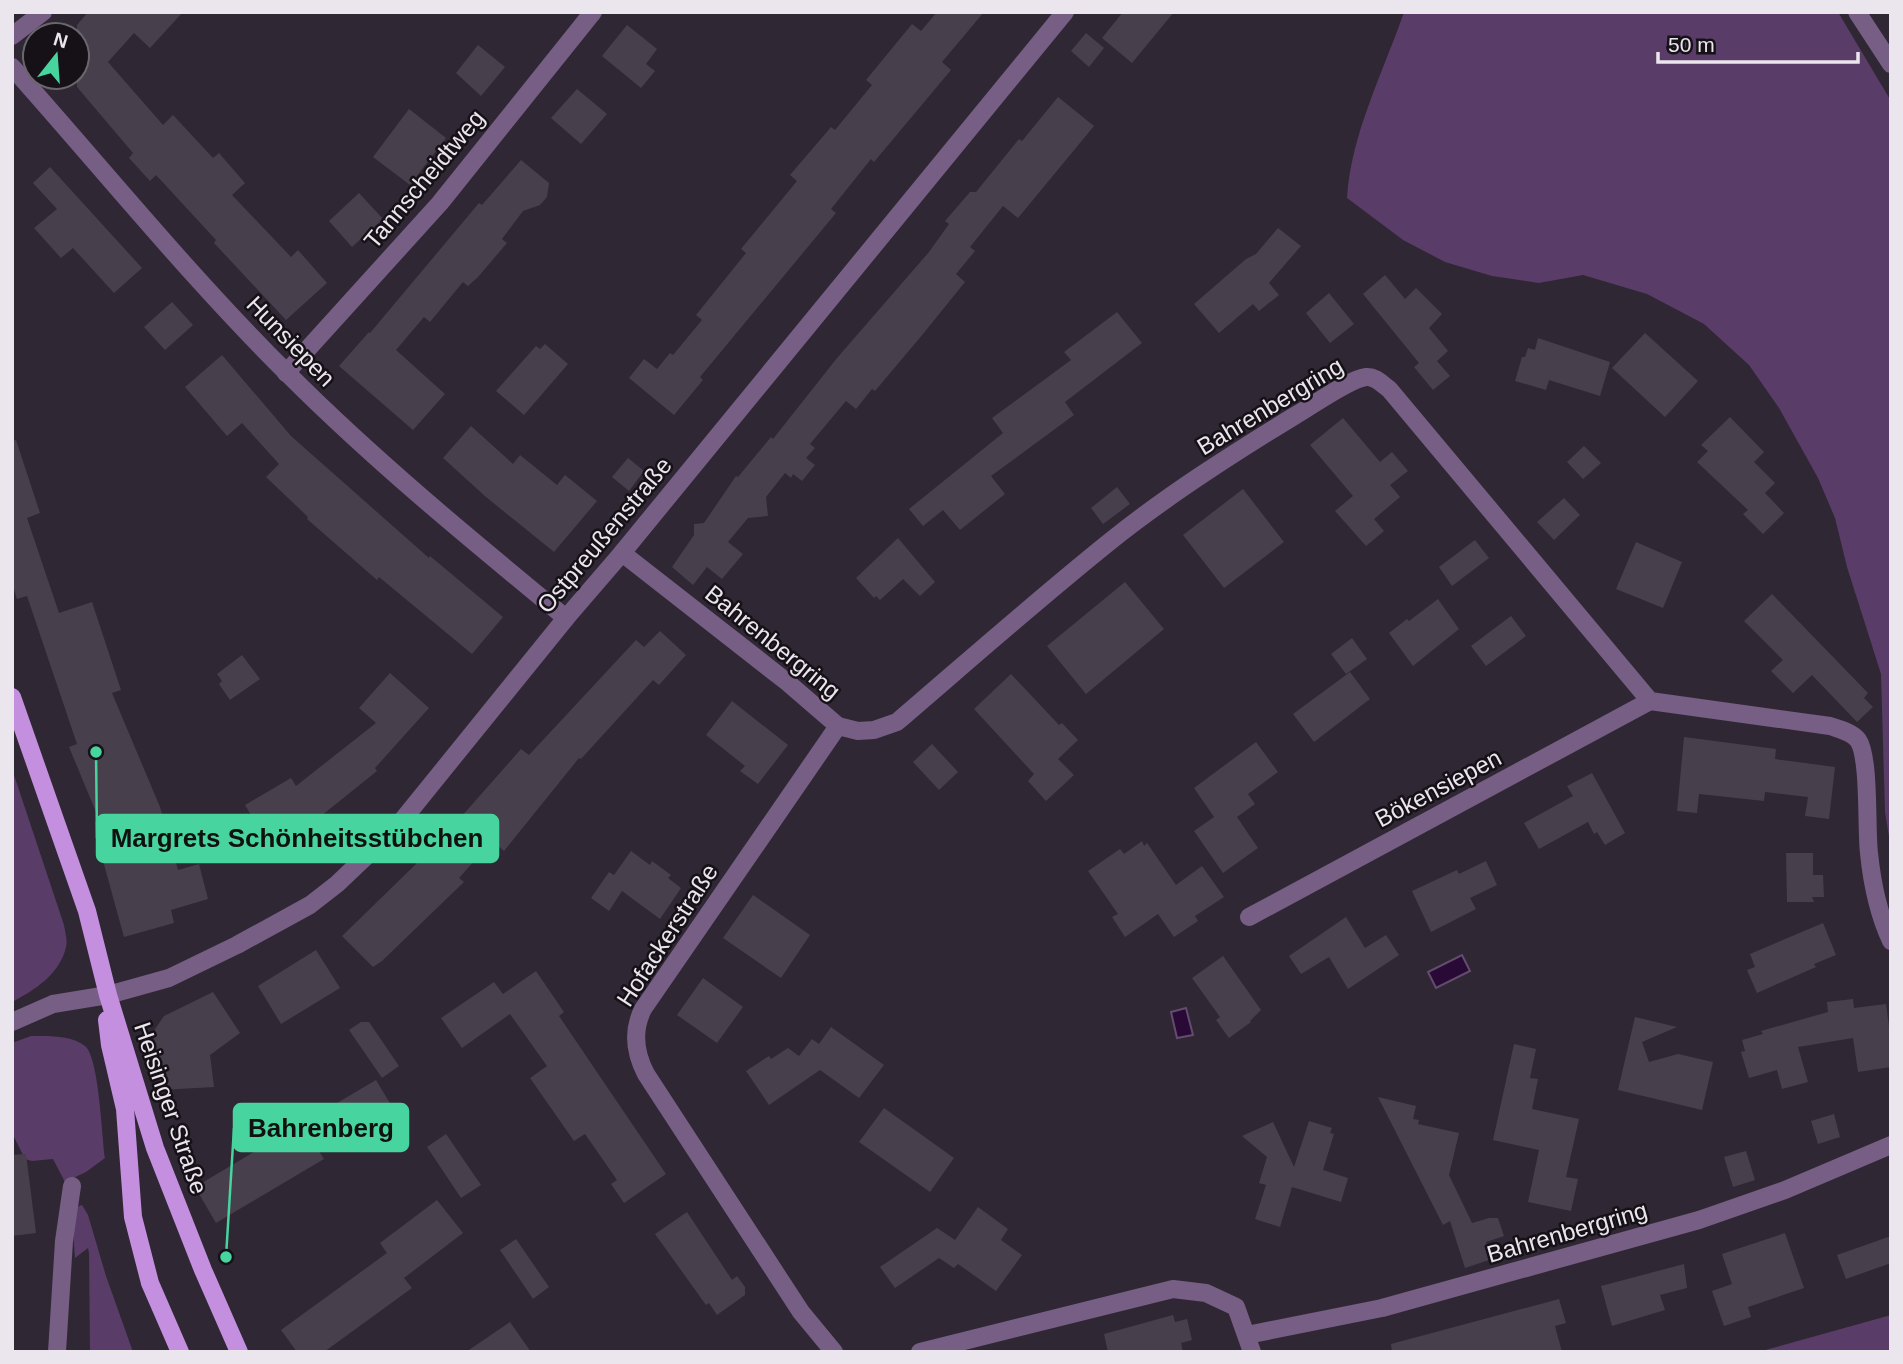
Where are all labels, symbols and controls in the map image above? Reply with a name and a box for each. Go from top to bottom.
north arrow [21,21,91,91]
scale bar [1658,21,1857,65]
text: N [51,28,70,52]
text: 50 m [1668,33,1715,56]
street label: Tannscheidtweg [358,104,490,254]
street label: Hunsiepen [241,290,341,392]
street label: Bahrenbergring [1192,352,1348,460]
street label: Ostpreußenstraße [531,452,677,618]
street label: Bahrenbergring [700,579,846,705]
street label: Bökensiepen [1370,744,1506,832]
callout: Margrets Schönheitsstübchen [97,815,498,862]
text: Margrets Schönheitsstübchen [111,823,483,853]
street label: Hofackerstraße [611,859,723,1011]
street label: Heisinger Straße [129,1018,213,1198]
callout: Bahrenberg [234,1104,408,1151]
text: Bahrenberg [248,1113,394,1143]
street label: Bahrenbergring [1484,1196,1650,1268]

